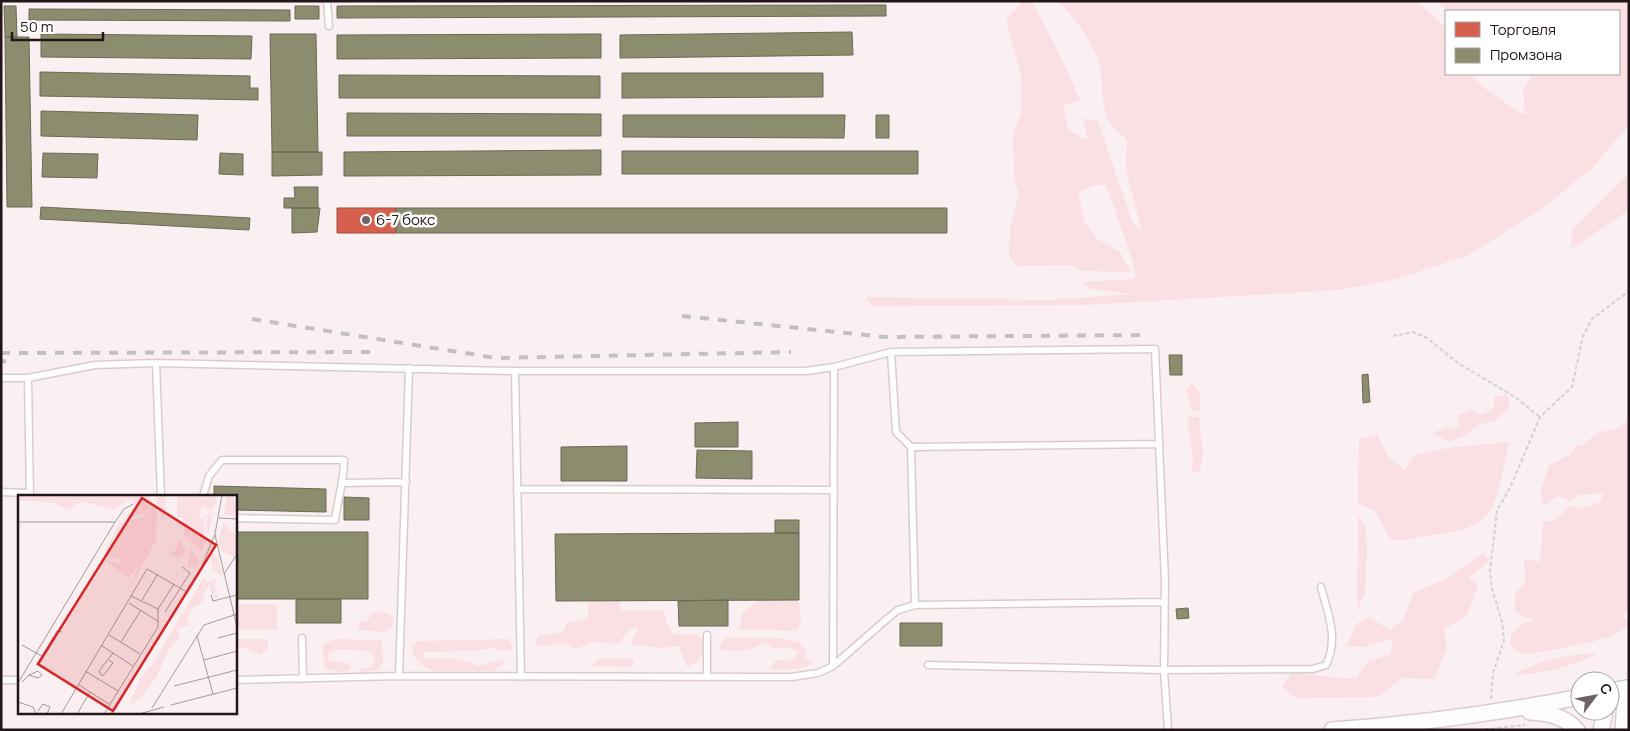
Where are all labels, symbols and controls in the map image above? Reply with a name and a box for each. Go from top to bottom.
scale bar [12,10,104,42]
legend [1445,10,1620,75]
text: 50 m [20,16,54,37]
text: Торговля [1490,19,1556,40]
text: Промзона [1490,44,1562,65]
place label: 6-7 бокс [376,209,435,230]
marker: 6-7 бокс [360,214,372,226]
inset map [18,495,236,714]
north arrow [1570,671,1620,721]
text: С [1596,679,1617,698]

